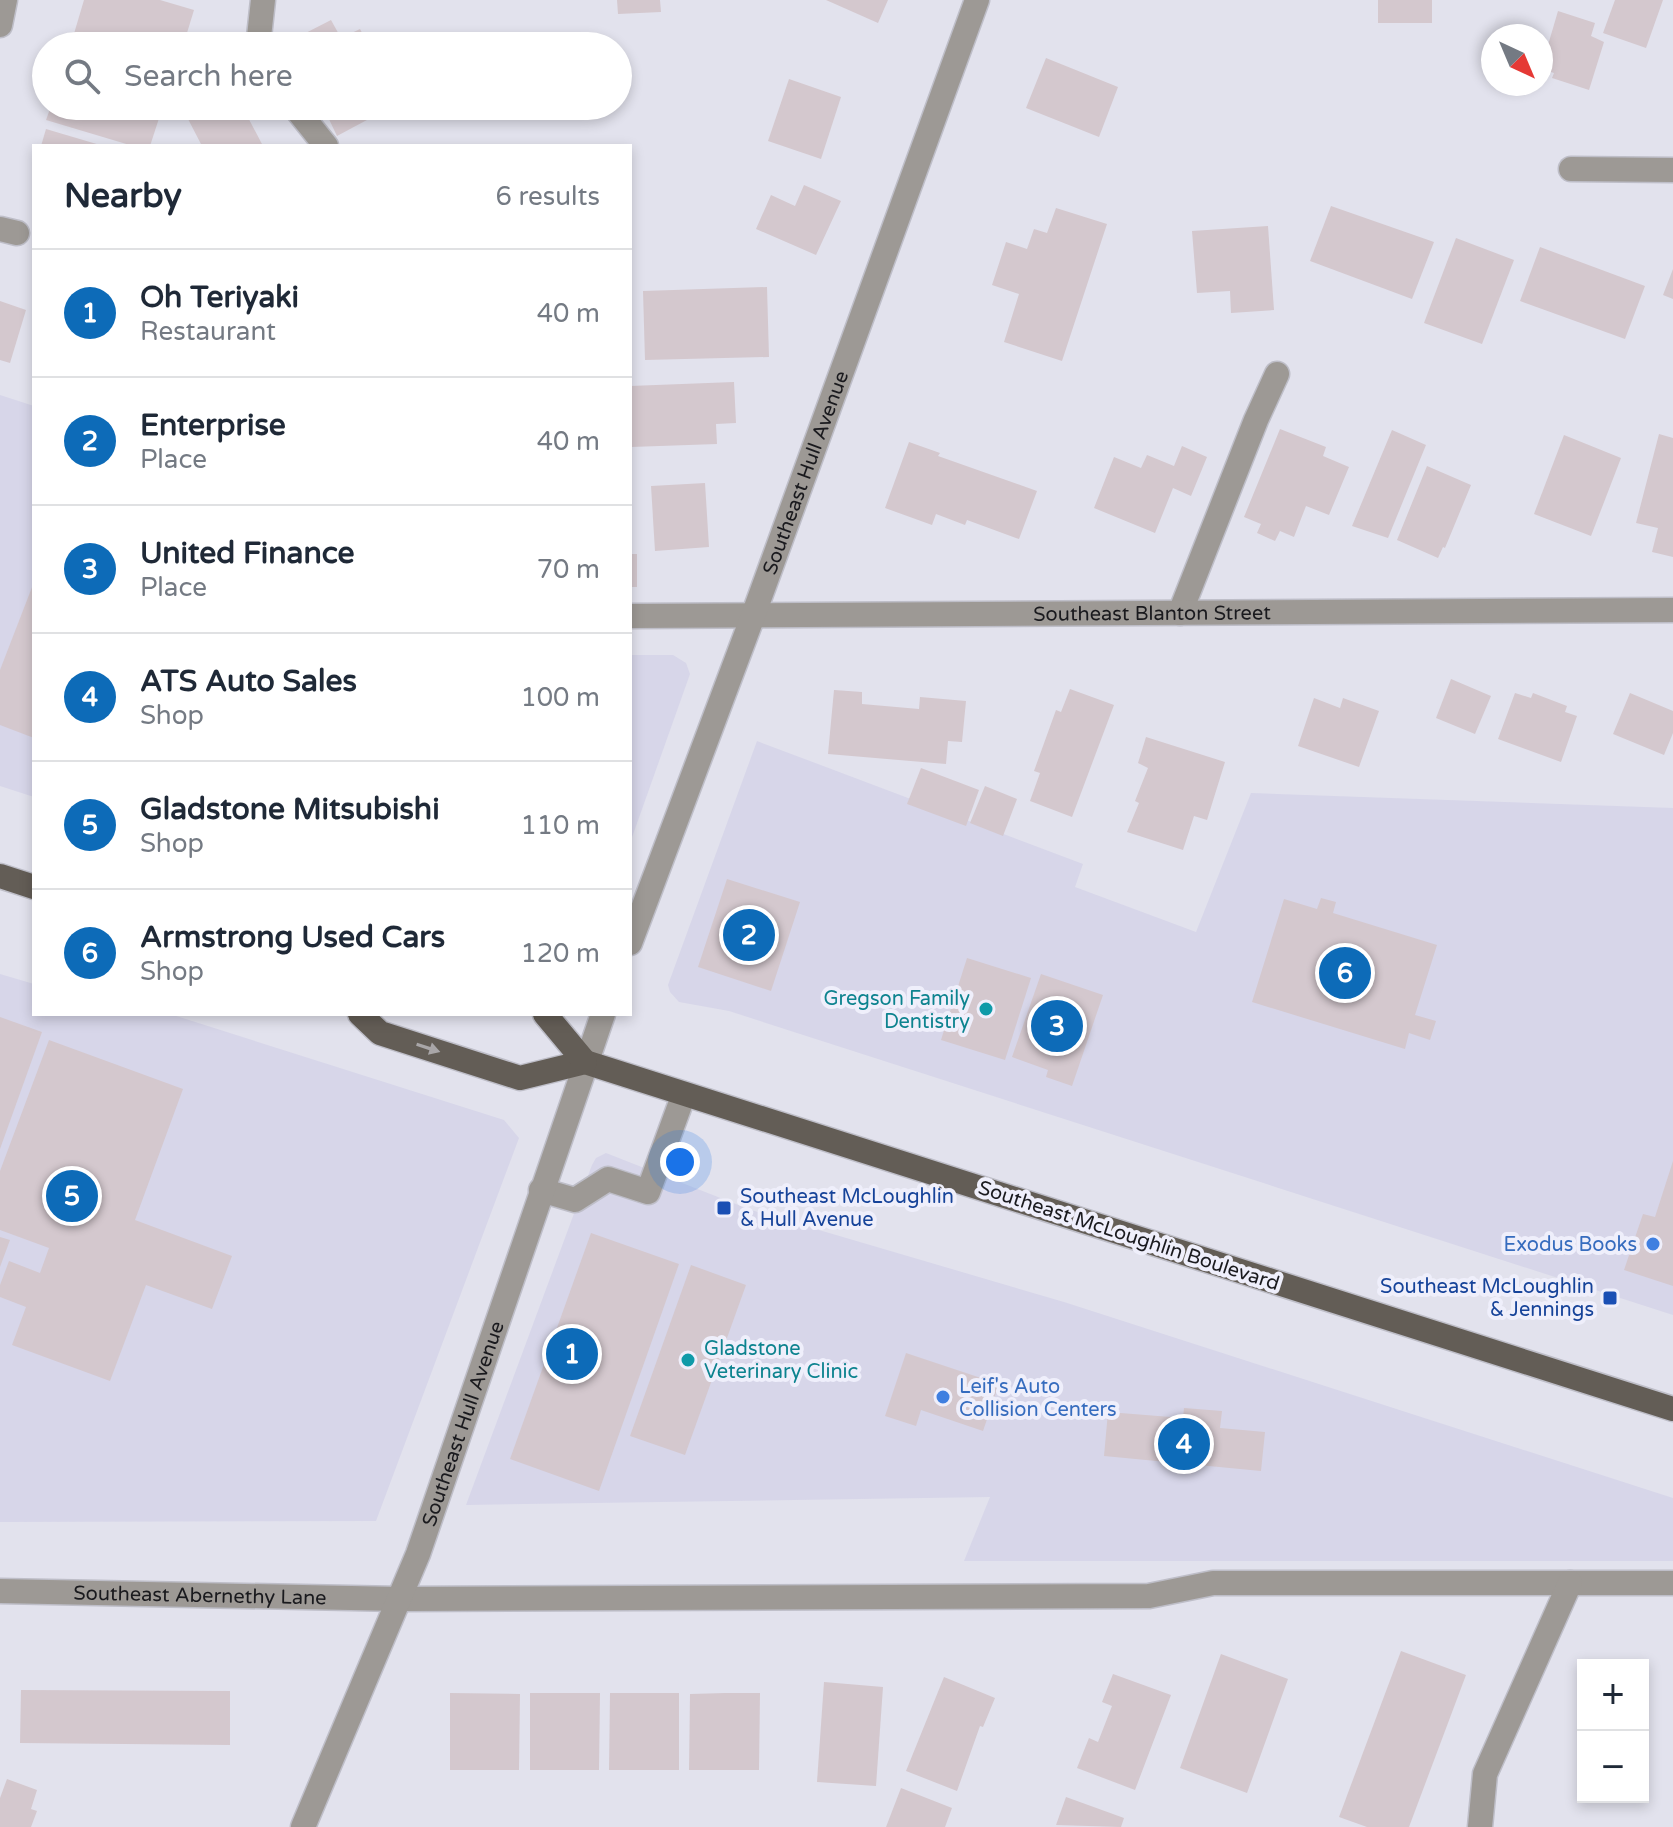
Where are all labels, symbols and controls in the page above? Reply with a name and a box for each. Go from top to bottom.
north arrow [1481,24,1553,96]
search box [32,32,632,120]
icon: search [60,54,104,98]
text: Search here [124,58,293,95]
text: Nearby [64,176,182,217]
text: 6 results [495,181,600,212]
text: Oh Teriyaki [140,279,299,316]
text: 1 [82,298,98,329]
text: 40 m [537,298,600,329]
text: Restaurant [140,316,276,347]
street label: Southeast Hull Avenue [758,368,854,578]
text: Enterprise [140,407,286,444]
text: 2 [82,426,98,457]
text: 40 m [537,426,600,457]
text: Place [140,444,207,475]
text: United Finance [140,535,355,572]
text: 3 [82,554,98,585]
text: 70 m [537,554,600,585]
text: Place [140,572,207,603]
street label: Southeast Blanton Street [1033,601,1271,627]
text: ATS Auto Sales [140,663,357,700]
text: 4 [82,682,98,713]
text: 100 m [520,682,600,713]
text: Shop [140,700,204,731]
text: Gladstone Mitsubishi [140,791,440,828]
text: 5 [82,810,98,841]
text: 110 m [520,810,600,841]
text: Shop [140,828,204,859]
pin: 2 [723,905,775,965]
text: Armstrong Used Cars [140,919,445,956]
text: 6 [82,938,98,969]
text: 120 m [520,938,600,969]
pin: 6 [1319,943,1371,1003]
text: Shop [140,956,204,987]
place label: Gregson Family Dentistry [823,987,970,1034]
pin: 3 [1031,996,1083,1056]
marker: Gregson Family Dentistry [977,1000,995,1018]
one-way arrow [416,1043,440,1055]
your location [660,1142,700,1182]
pin: 5 [46,1166,98,1226]
street label: Southeast McLoughlin Boulevard [975,1176,1282,1296]
place label: Southeast McLoughlin & Hull Avenue [740,1185,954,1232]
marker: Southeast McLoughlin & Hull Avenue [715,1199,733,1217]
place label: Exodus Books [1503,1233,1637,1257]
marker: Exodus Books [1644,1235,1662,1253]
place label: Southeast McLoughlin & Jennings [1380,1275,1594,1322]
marker: Southeast McLoughlin & Jennings [1601,1289,1619,1307]
street label: Southeast Hull Avenue [417,1318,510,1530]
pin: 1 [546,1324,598,1384]
place label: Gladstone Veterinary Clinic [704,1337,858,1384]
marker: Gladstone Veterinary Clinic [679,1351,697,1369]
place label: Leif's Auto Collision Centers [959,1375,1117,1422]
marker: Leif's Auto Collision Centers [934,1388,952,1406]
pin: 4 [1158,1414,1210,1474]
street label: Southeast Abernethy Lane [73,1581,327,1611]
map controls [1577,1659,1649,1803]
button: + [1577,1659,1649,1731]
button: − [1577,1731,1649,1803]

